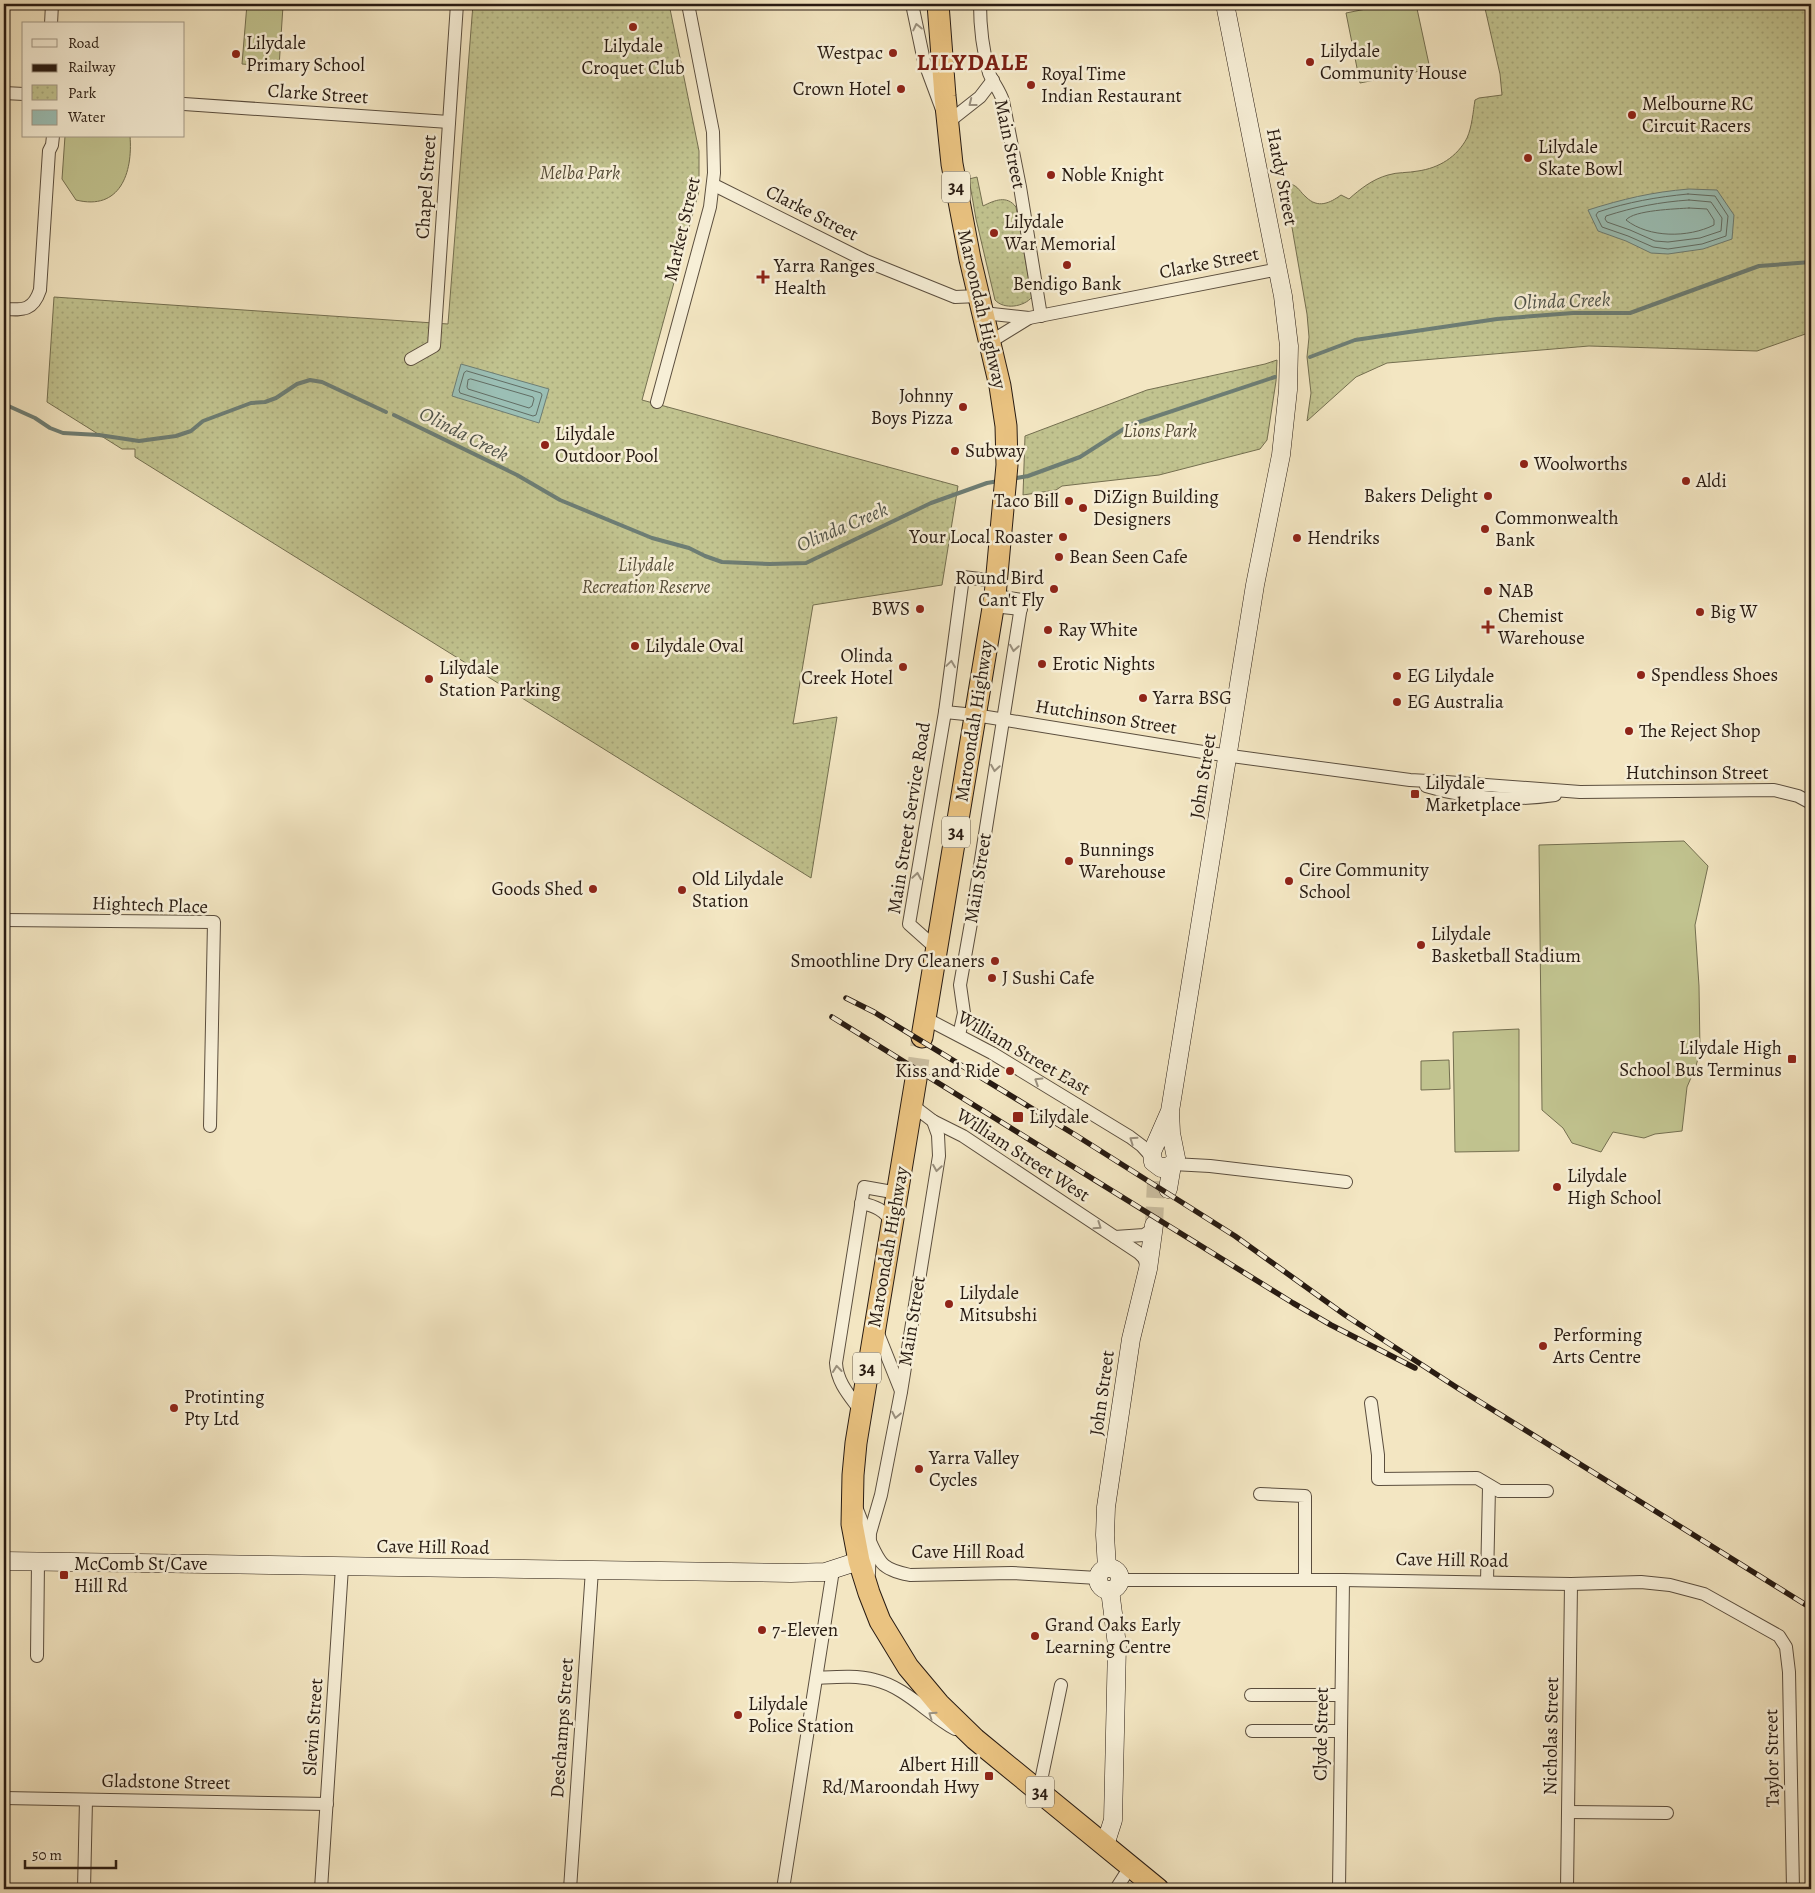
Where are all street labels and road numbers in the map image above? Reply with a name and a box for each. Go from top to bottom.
street label: Clarke Street [267,78,369,110]
street label: Main Street [988,97,1032,191]
street label: Hardy Street [1260,126,1304,228]
street label: Chapel Street [409,134,443,240]
road number: 34 [942,172,970,202]
street label: Market Street [657,174,707,284]
street label: Clarke Street [761,179,863,247]
street label: Maroondah Highway [951,227,1013,392]
street label: Clarke Street [1157,241,1261,285]
street label: Maroondah Highway [948,638,1000,804]
street label: Hutchinson Street [1033,693,1179,741]
street label: Main Street Service Road [881,719,937,916]
street label: John Street [1183,732,1223,820]
street label: Hutchinson Street [1626,760,1768,786]
road number: 34 [942,816,970,848]
street label: Main Street [958,831,998,925]
street label: Hightech Place [92,890,208,920]
street label: William Street East [952,1004,1095,1102]
street label: William Street West [950,1101,1095,1208]
street label: Maroondah Highway [861,1164,915,1330]
street label: Main Street [892,1274,932,1368]
street label: John Street [1083,1349,1121,1437]
road number: 34 [853,1352,881,1384]
street label: Cave Hill Road [376,1533,490,1561]
street label: Cave Hill Road [912,1539,1025,1565]
street label: Cave Hill Road [1395,1546,1509,1574]
street label: Deschamps Street [544,1657,580,1799]
street label: Slevin Street [297,1677,329,1777]
street label: Nicholas Street [1537,1677,1565,1795]
street label: Clyde Street [1307,1687,1335,1781]
street label: Taylor Street [1758,1709,1786,1807]
street label: Gladstone Street [101,1768,231,1796]
road number: 34 [1026,1776,1054,1808]

